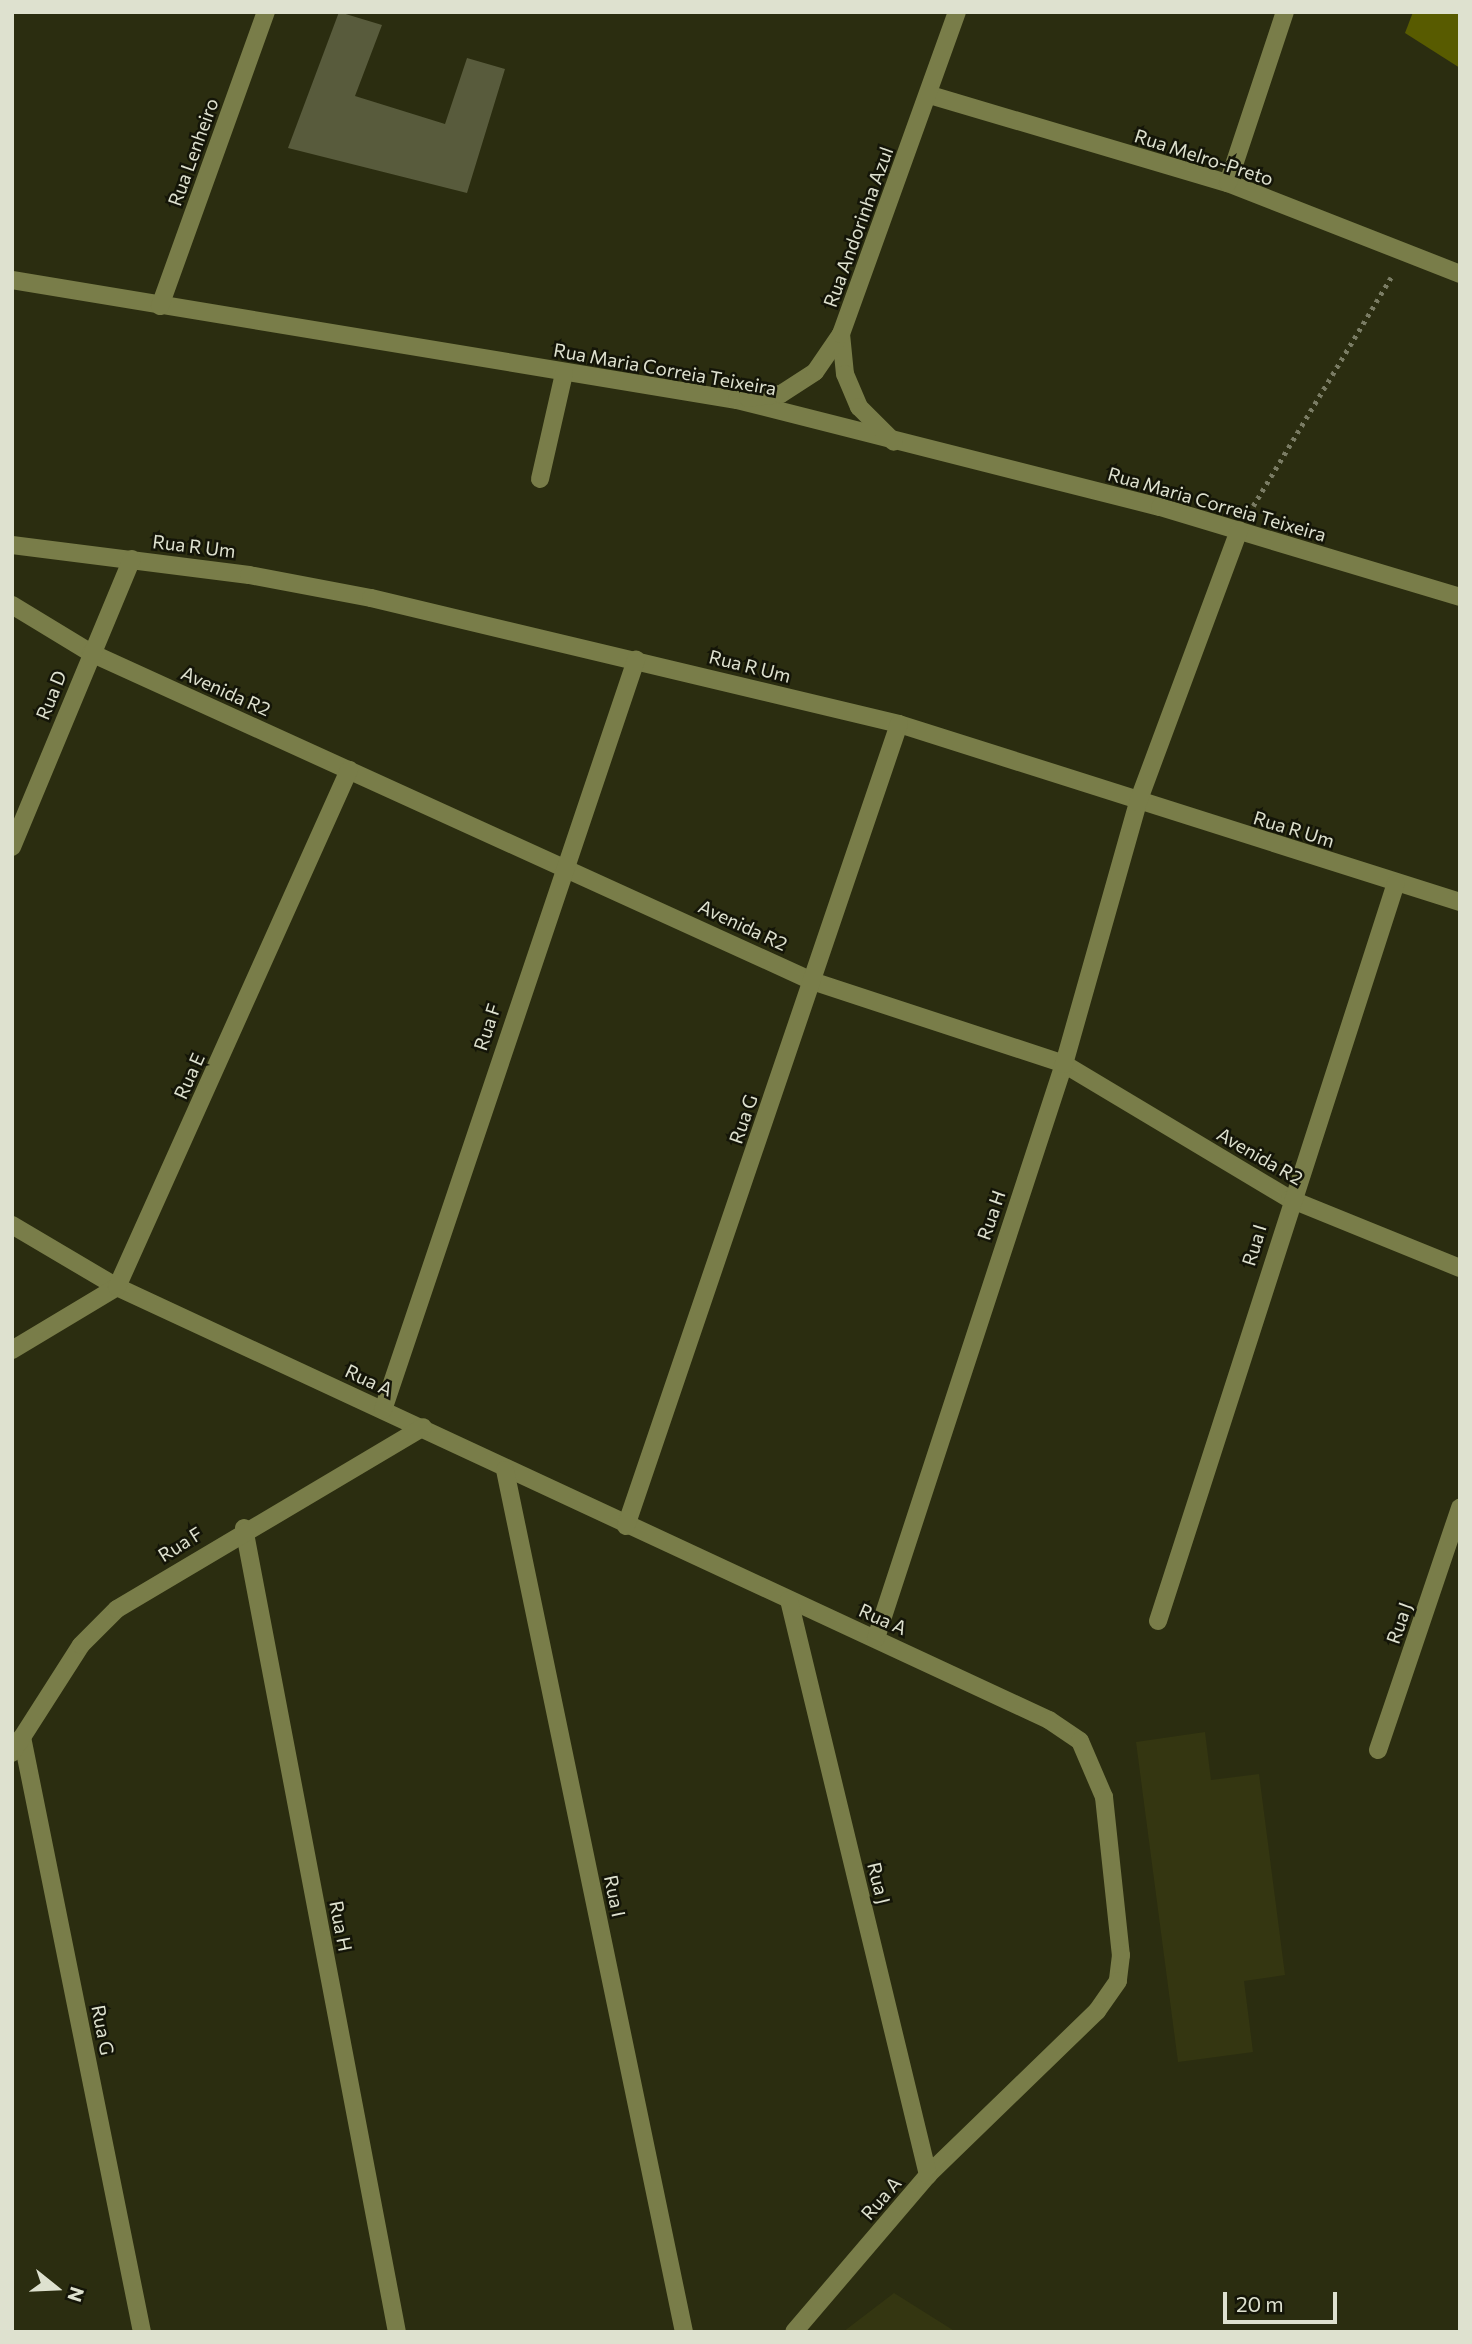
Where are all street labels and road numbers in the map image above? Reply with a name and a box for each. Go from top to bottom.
street label: Rua Lenheiro [163,95,223,209]
street label: Rua Melro-Preto [1132,124,1276,190]
street label: Rua Andorinha Azul [818,144,898,310]
street label: Rua Maria Correia Teixeira [552,338,778,400]
street label: Rua Maria Correia Teixeira [1105,462,1329,546]
street label: Rua R Um [151,530,237,562]
street label: Rua R Um [707,645,793,687]
street label: Avenida R2 [178,661,274,721]
street label: Rua D [31,667,71,723]
street label: Rua R Um [1251,806,1337,852]
street label: Avenida R2 [695,895,791,955]
street label: Rua F [469,1001,505,1053]
street label: Rua E [169,1049,209,1103]
street label: Rua G [724,1091,762,1147]
street label: Avenida R2 [1213,1122,1307,1190]
street label: Rua H [972,1187,1010,1243]
street label: Rua I [1237,1222,1271,1268]
street label: Rua A [342,1359,396,1401]
street label: Rua F [154,1522,206,1566]
street label: Rua A [856,1598,910,1640]
street label: Rua J [1381,1599,1417,1647]
street label: Rua J [863,1860,895,1906]
street label: Rua I [599,1873,631,1919]
street label: Rua H [325,1899,357,1953]
street label: Rua G [87,2003,119,2057]
street label: Rua A [856,2172,906,2224]

